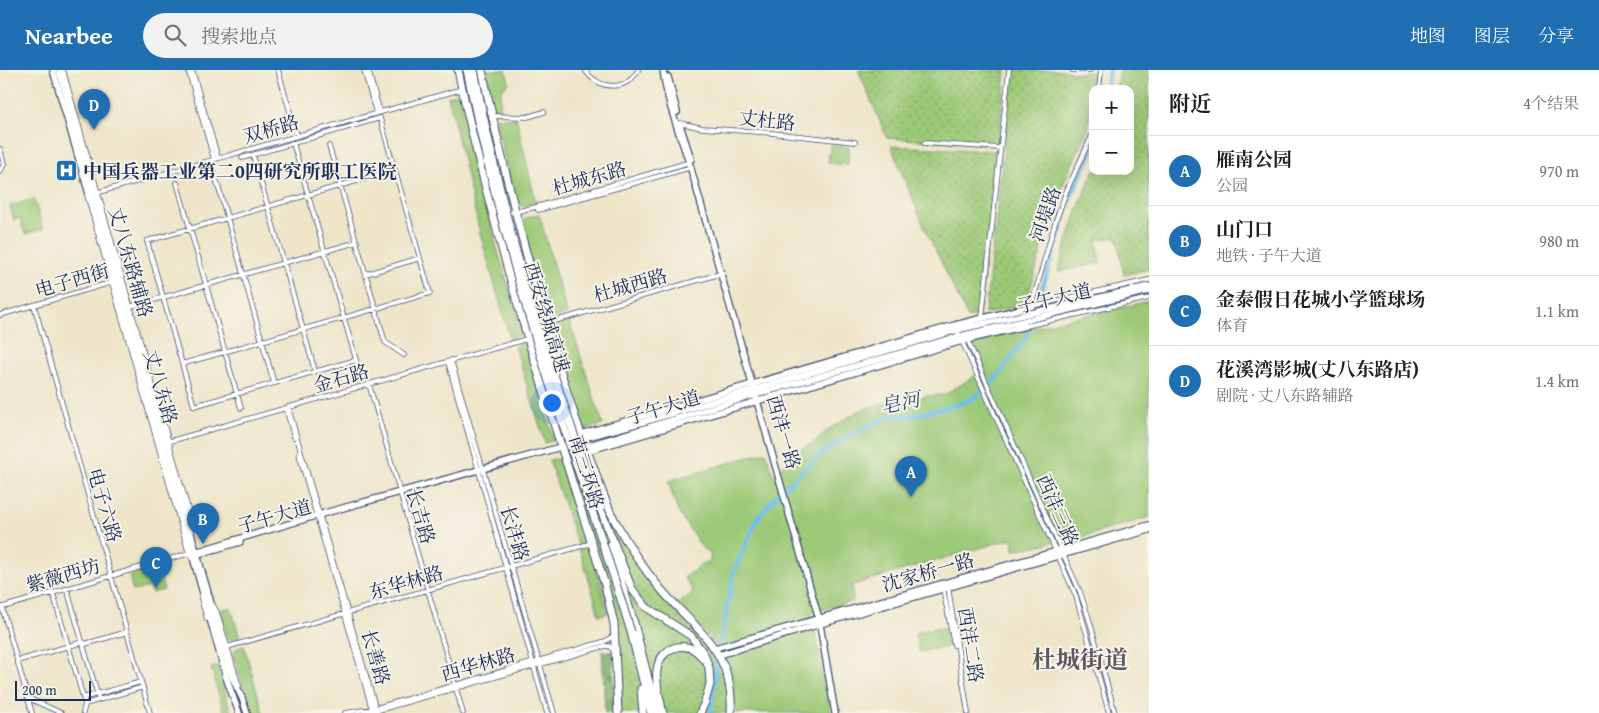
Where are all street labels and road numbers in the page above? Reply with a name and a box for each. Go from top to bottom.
street label: 丈杜路 [737,103,797,137]
street label: 双桥路 [240,108,302,150]
street label: 杜城东路 [549,154,629,202]
street label: 河堤路 [1022,182,1068,246]
street label: 丈八东路辅路 [102,203,160,321]
street label: 电子西街 [32,256,112,304]
street label: 西安绕城高速 [517,258,577,376]
street label: 杜城西路 [590,261,670,309]
street label: 子午大道 [1014,276,1094,320]
street label: 丈八东路 [137,347,185,427]
street label: 金石路 [310,357,372,399]
street label: 子午大道 [623,382,703,432]
street label: 西沣一路 [760,392,808,472]
street label: 南三环路 [562,432,612,512]
street label: 电子六路 [81,465,129,545]
street label: 西沣三路 [1030,470,1086,550]
street label: 长吉路 [400,485,442,547]
street label: 子午大道 [234,492,314,540]
street label: 长沣路 [494,502,536,564]
street label: 沈家桥一路 [878,545,978,599]
street label: 紫薇西坊 [23,551,103,599]
street label: 东华林路 [366,558,446,606]
street label: 西沣二路 [951,605,991,685]
street label: 长善路 [355,626,397,688]
street label: 西华林路 [438,640,518,688]

